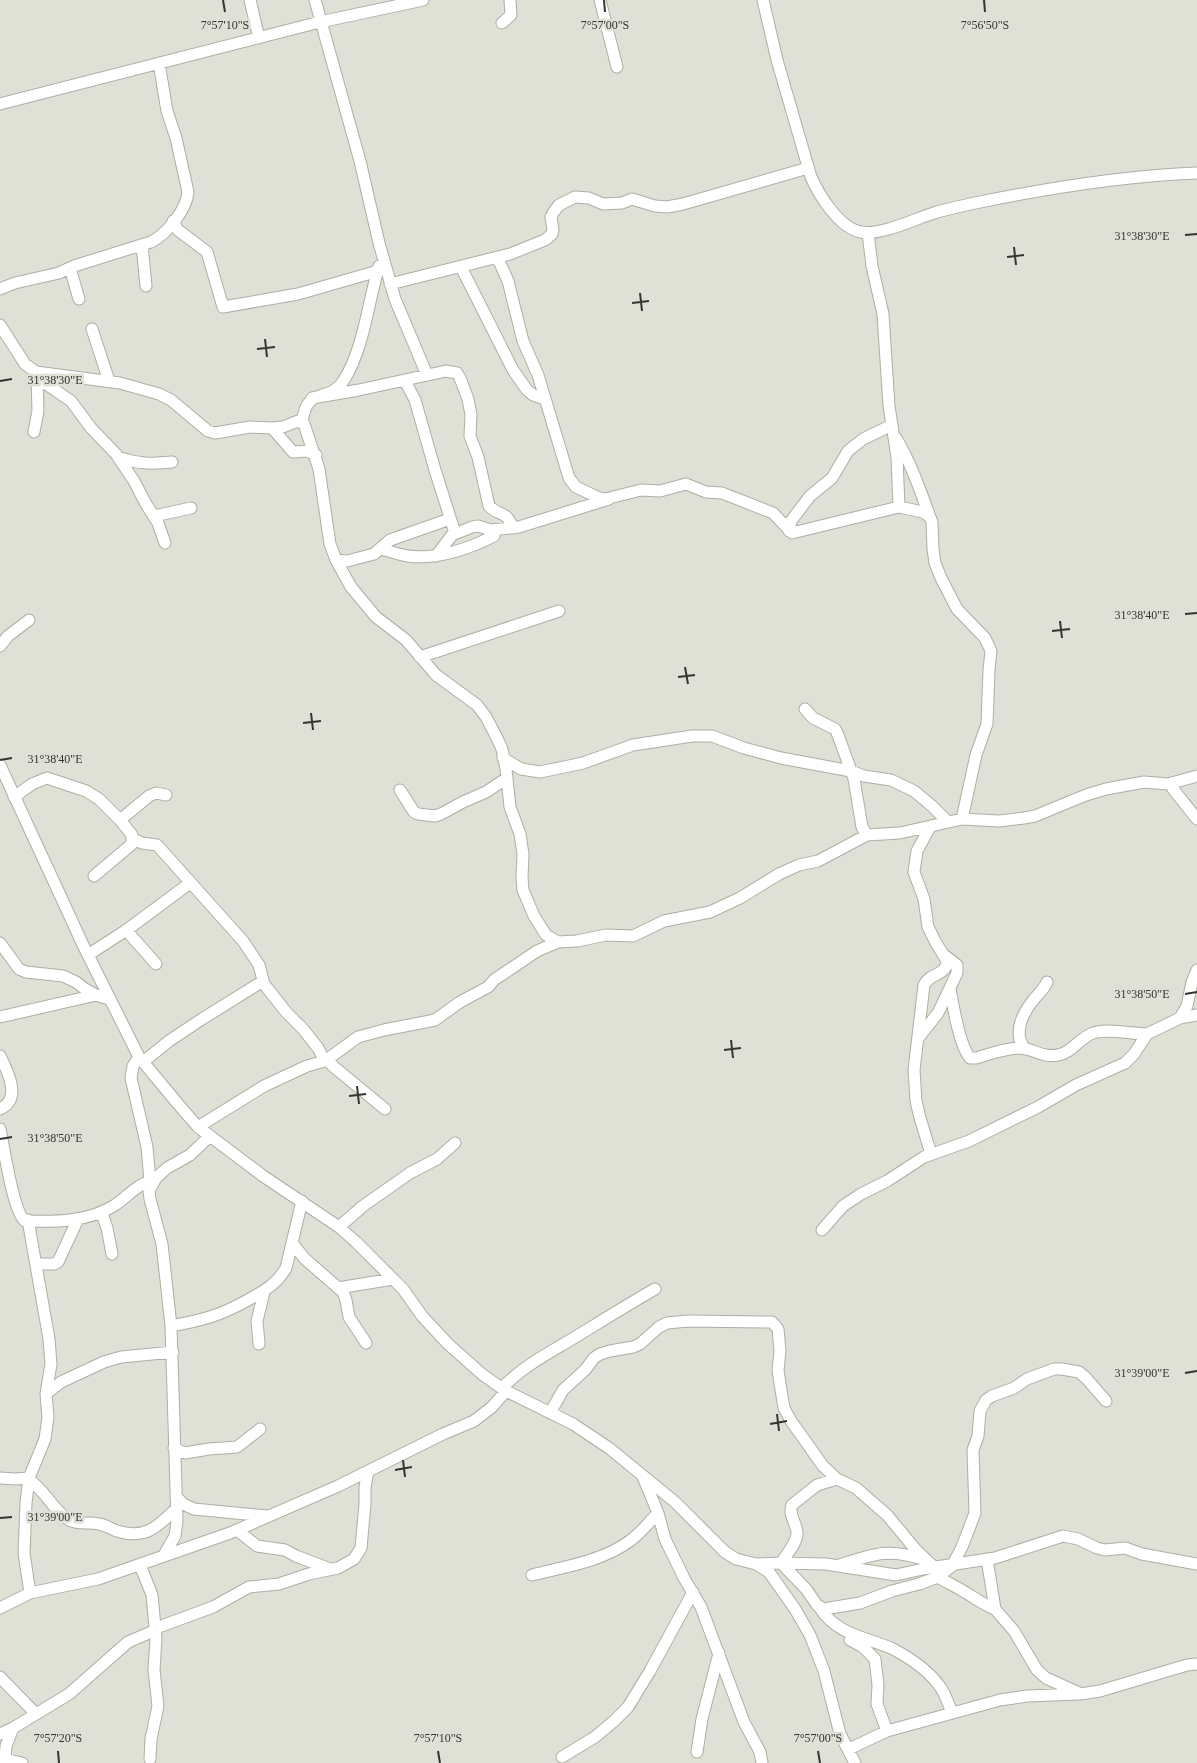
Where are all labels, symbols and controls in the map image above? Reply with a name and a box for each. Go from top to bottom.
text: 7°57'10"S [201,18,249,32]
text: 7°57'00"S [581,18,629,32]
text: 7°56'50"S [961,18,1009,32]
text: 31°38'30"E [1114,229,1170,243]
text: 31°38'30"E [27,373,83,387]
text: 31°38'40"E [1114,608,1170,622]
text: 31°38'40"E [27,752,83,766]
text: 31°38'50"E [1114,987,1170,1001]
text: 31°38'50"E [27,1131,83,1145]
text: 31°39'00"E [1114,1366,1170,1380]
text: 31°39'00"E [27,1510,83,1524]
text: 7°57'20"S [34,1731,82,1745]
text: 7°57'10"S [414,1731,462,1745]
text: 7°57'00"S [794,1731,842,1745]

